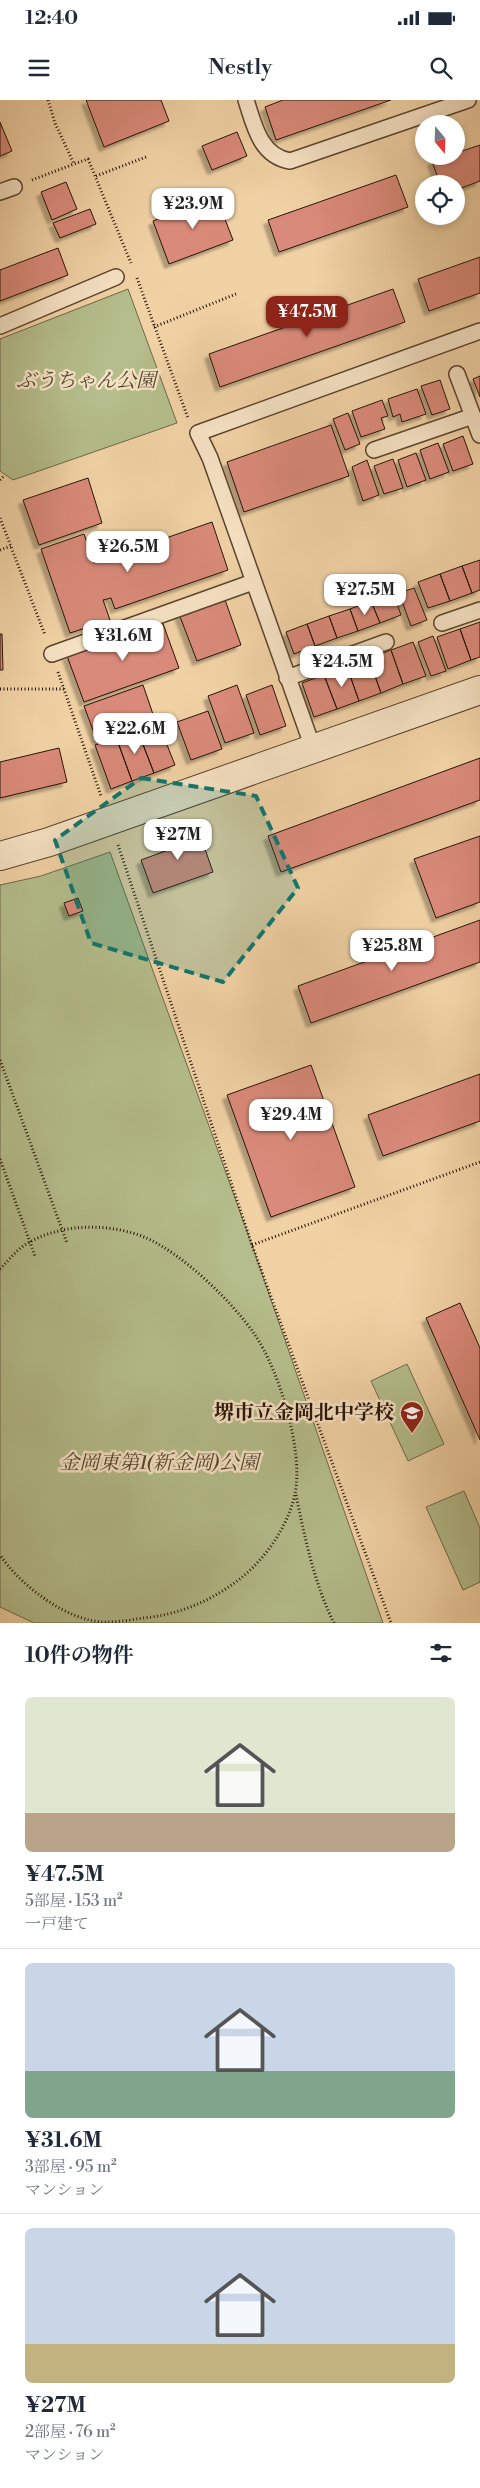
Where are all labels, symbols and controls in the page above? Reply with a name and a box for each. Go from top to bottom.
text: 12:40 [25,6,78,30]
icon: menu [25,54,53,82]
text: Nestly [208,54,272,81]
icon: search [427,54,455,82]
north arrow [415,115,465,165]
map controls [415,115,465,225]
button: locate [415,175,465,225]
pin: ¥23.9M [152,188,234,230]
text: ¥23.9M [162,194,224,214]
pin: ¥47.5M [266,296,348,338]
text: ¥47.5M [277,302,337,322]
park label: ぶうちゃん公園 [16,369,159,394]
pin: ¥26.5M [87,530,169,573]
text: ¥26.5M [97,537,159,557]
pin: ¥27.5M [324,574,406,616]
text: ¥27.5M [335,580,395,600]
pin: ¥31.6M [82,620,164,662]
text: ¥31.6M [94,626,152,646]
pin: ¥24.5M [301,646,383,688]
text: ¥24.5M [311,652,373,672]
pin: ¥22.6M [94,712,176,755]
text: ¥22.6M [104,719,166,739]
pin: ¥27M [148,818,208,861]
text: ¥27M [155,825,201,845]
pin: ¥25.8M [351,930,433,972]
text: ¥25.8M [361,936,423,956]
pin: ¥29.4M [250,1098,332,1141]
text: ¥29.4M [260,1105,322,1125]
school or university icon: 堺市立金岡北中学校 [399,1400,425,1434]
place label: 堺市立金岡北中学校 [214,1401,394,1426]
park label: 金岡東第1(新金岡)公園 [59,1451,262,1476]
icon: filters [427,1639,455,1667]
text: 10件の物件 [25,1643,134,1669]
icon: home [195,1730,285,1820]
text: ¥47.5M [25,1862,104,1888]
text: 5部屋 · 153 m² [25,1891,123,1911]
text: 一戸建て [25,1914,89,1934]
icon: home [195,1995,285,2085]
text: ¥31.6M [25,2128,102,2154]
text: 3部屋 · 95 m² [25,2157,117,2177]
text: マンション [25,2180,104,2200]
icon: home [195,2260,285,2350]
text: ¥27M [25,2393,86,2419]
text: 2部屋 · 76 m² [25,2422,116,2442]
text: マンション [25,2445,104,2465]

